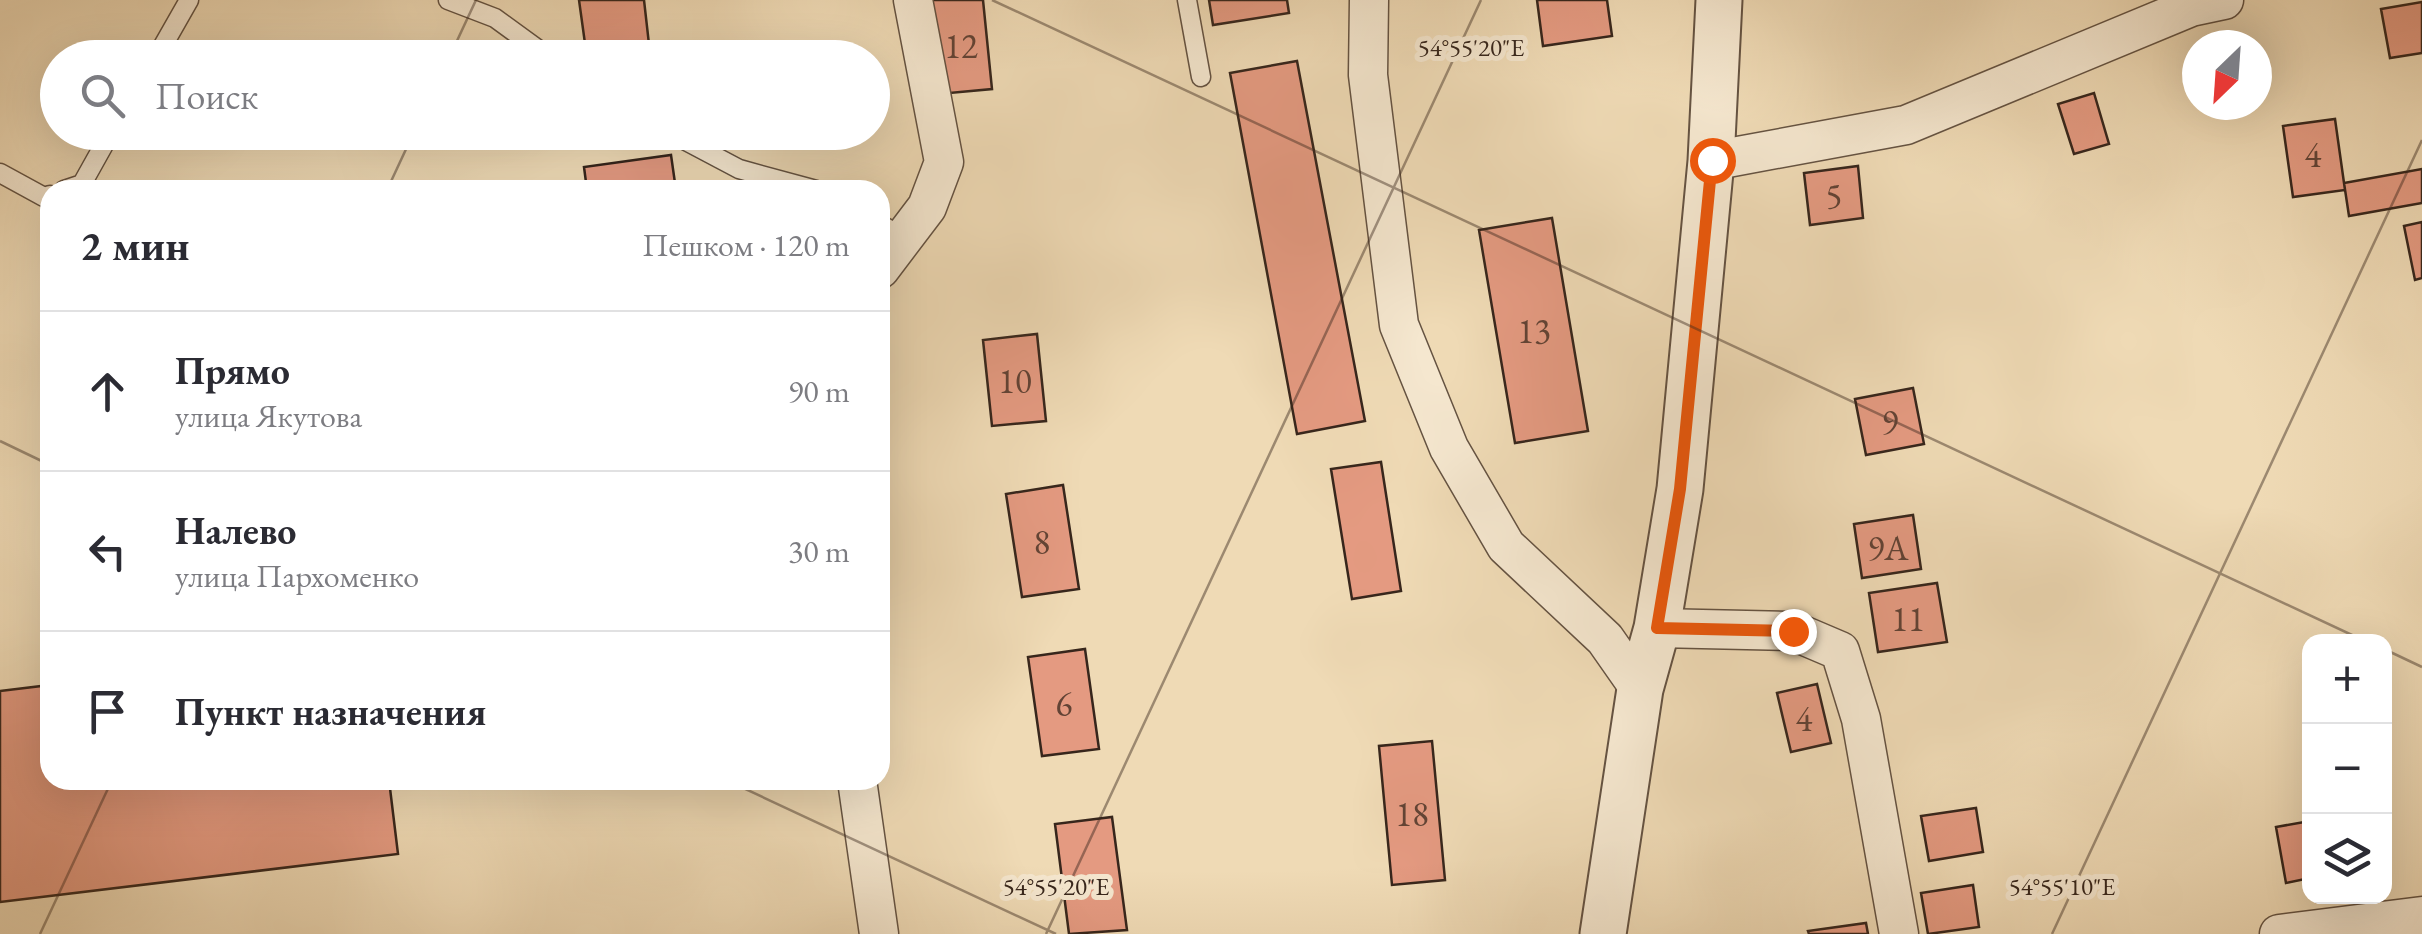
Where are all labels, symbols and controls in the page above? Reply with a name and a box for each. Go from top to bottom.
house number: 12 [944,23,978,68]
north arrow [2182,30,2272,120]
text: 54°55'20"E [1418,31,1524,63]
search box [40,40,890,150]
icon: search [75,68,130,123]
text: Поиск [155,71,258,120]
house number: 4 [2305,132,2322,177]
route start [1690,138,1736,184]
house number: 5 [1826,173,1842,218]
text: 2 мин [80,218,189,273]
text: Пешком · 120 m [642,224,850,266]
house number: 13 [1517,308,1551,353]
text: Прямо [175,346,290,395]
house number: 10 [998,358,1032,403]
icon: ahead [80,364,135,419]
text: 90 m [788,370,850,412]
text: улица Якутова [175,395,362,437]
house number: 9 [1882,399,1899,444]
text: Налево [175,506,296,555]
house number: 8 [1034,519,1050,564]
icon: left [80,524,135,579]
house number: 9А [1867,525,1909,570]
text: 30 m [788,530,850,572]
text: улица Пархоменко [175,555,419,597]
house number: 11 [1891,596,1925,641]
route end [1771,609,1817,655]
map controls [2302,634,2392,904]
button: + [2302,634,2392,724]
house number: 6 [1056,681,1072,726]
icon: arrive [80,684,135,739]
text: Пункт назначения [175,687,486,736]
house number: 4 [1796,696,1813,741]
button: − [2302,724,2392,814]
house number: 18 [1395,791,1429,836]
button: layers [2302,814,2392,904]
text: 54°55'20"E [1003,870,1109,902]
text: 54°55'10"E [2009,870,2115,902]

